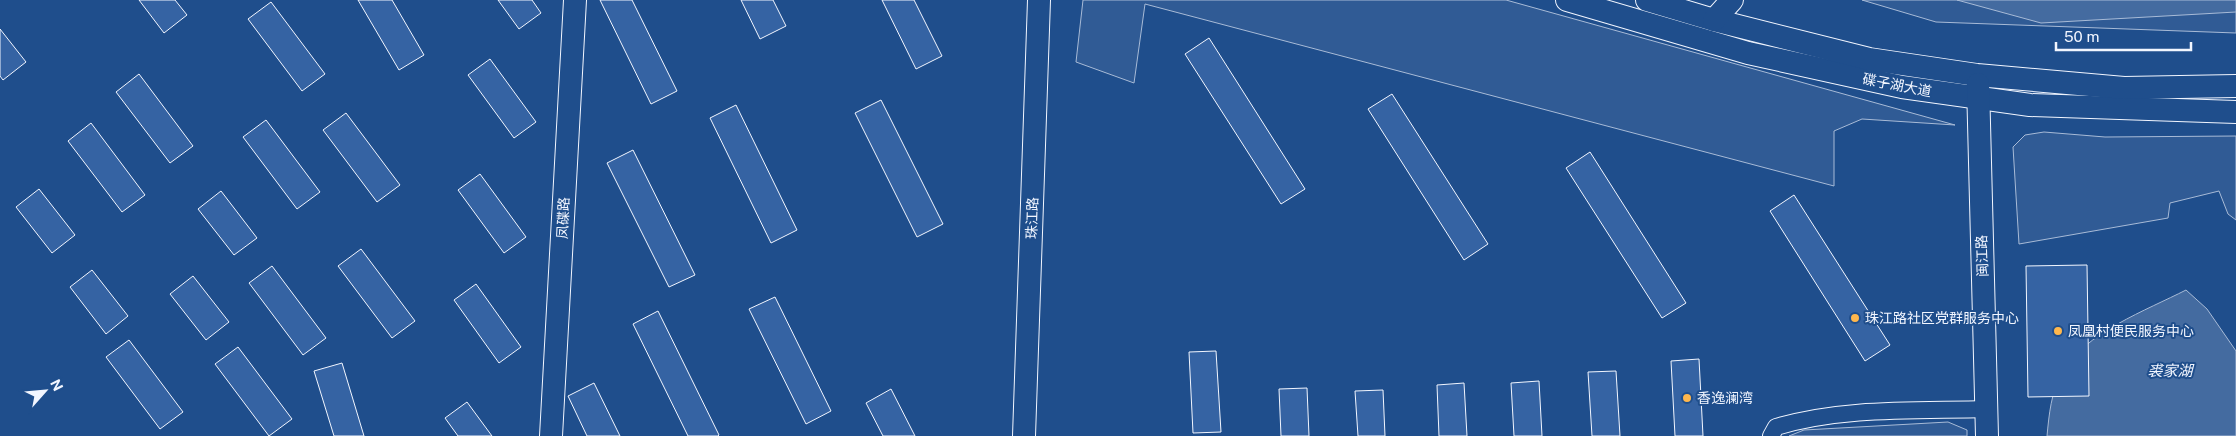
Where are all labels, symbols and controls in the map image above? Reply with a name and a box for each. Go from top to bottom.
scale bar [2056,20,2191,52]
text: 50 m [2064,28,2099,45]
street label: 碟子湖大道 [1861,70,1933,100]
street label: 凤碟路 [554,197,572,239]
street label: 珠江路 [1023,197,1041,239]
street label: 闽江路 [1973,235,1991,277]
place label: 珠江路社区党群服务中心 [1865,310,2019,326]
marker: 珠江路社区党群服务中心 [1849,312,1861,324]
place label: 凤凰村便民服务中心 [2068,323,2194,339]
marker: 凤凰村便民服务中心 [2052,325,2064,337]
water label: 裘家湖 [2147,362,2194,379]
north arrow [20,366,70,416]
text: N [47,377,66,394]
place label: 香逸澜湾 [1697,390,1753,406]
marker: 香逸澜湾 [1681,392,1693,404]

